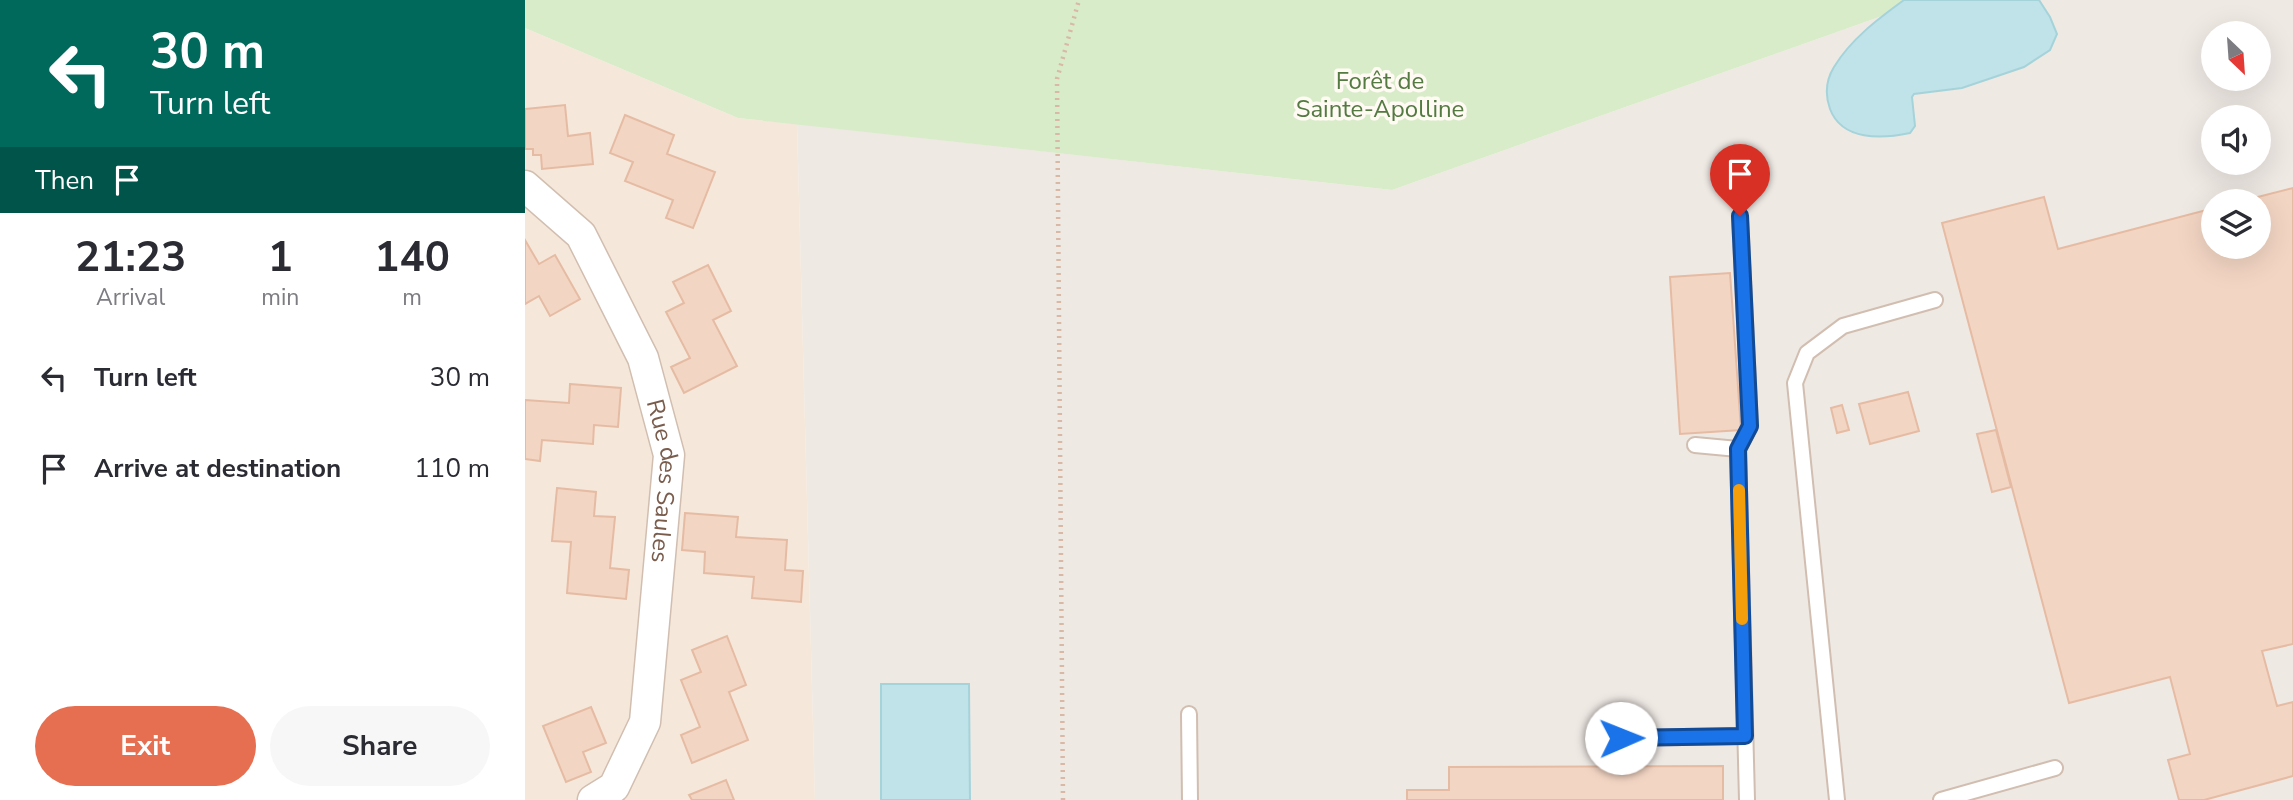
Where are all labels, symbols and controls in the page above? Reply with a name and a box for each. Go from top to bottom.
text: 30 m [150,18,265,85]
north arrow [2201,21,2271,91]
map controls [2201,21,2271,259]
icon: left [35,28,126,119]
park label: Forêt de Sainte-Apolline [1296,65,1464,125]
text: Turn left [150,82,270,125]
button: sound [2201,105,2271,175]
pin [1710,144,1770,216]
icon: arrive [1721,155,1759,193]
icon: arrive [108,161,146,199]
text: Then [35,163,94,198]
button: layers [2201,189,2271,259]
text: 21:23 [75,229,186,286]
text: 1 [268,229,293,286]
text: 140 [374,229,450,286]
text: Arrival [96,282,165,313]
text: min [261,282,299,313]
text: m [402,282,422,313]
icon: left [35,359,73,397]
text: Turn left [94,360,197,395]
text: 30 m [430,360,490,395]
street label: Rue des Saules [639,396,686,564]
icon: arrive [35,450,73,488]
text: Arrive at destination [94,451,341,486]
text: 110 m [414,451,490,486]
position arrow [1584,701,1658,775]
button: Exit [35,706,256,786]
button: Share [270,706,490,786]

